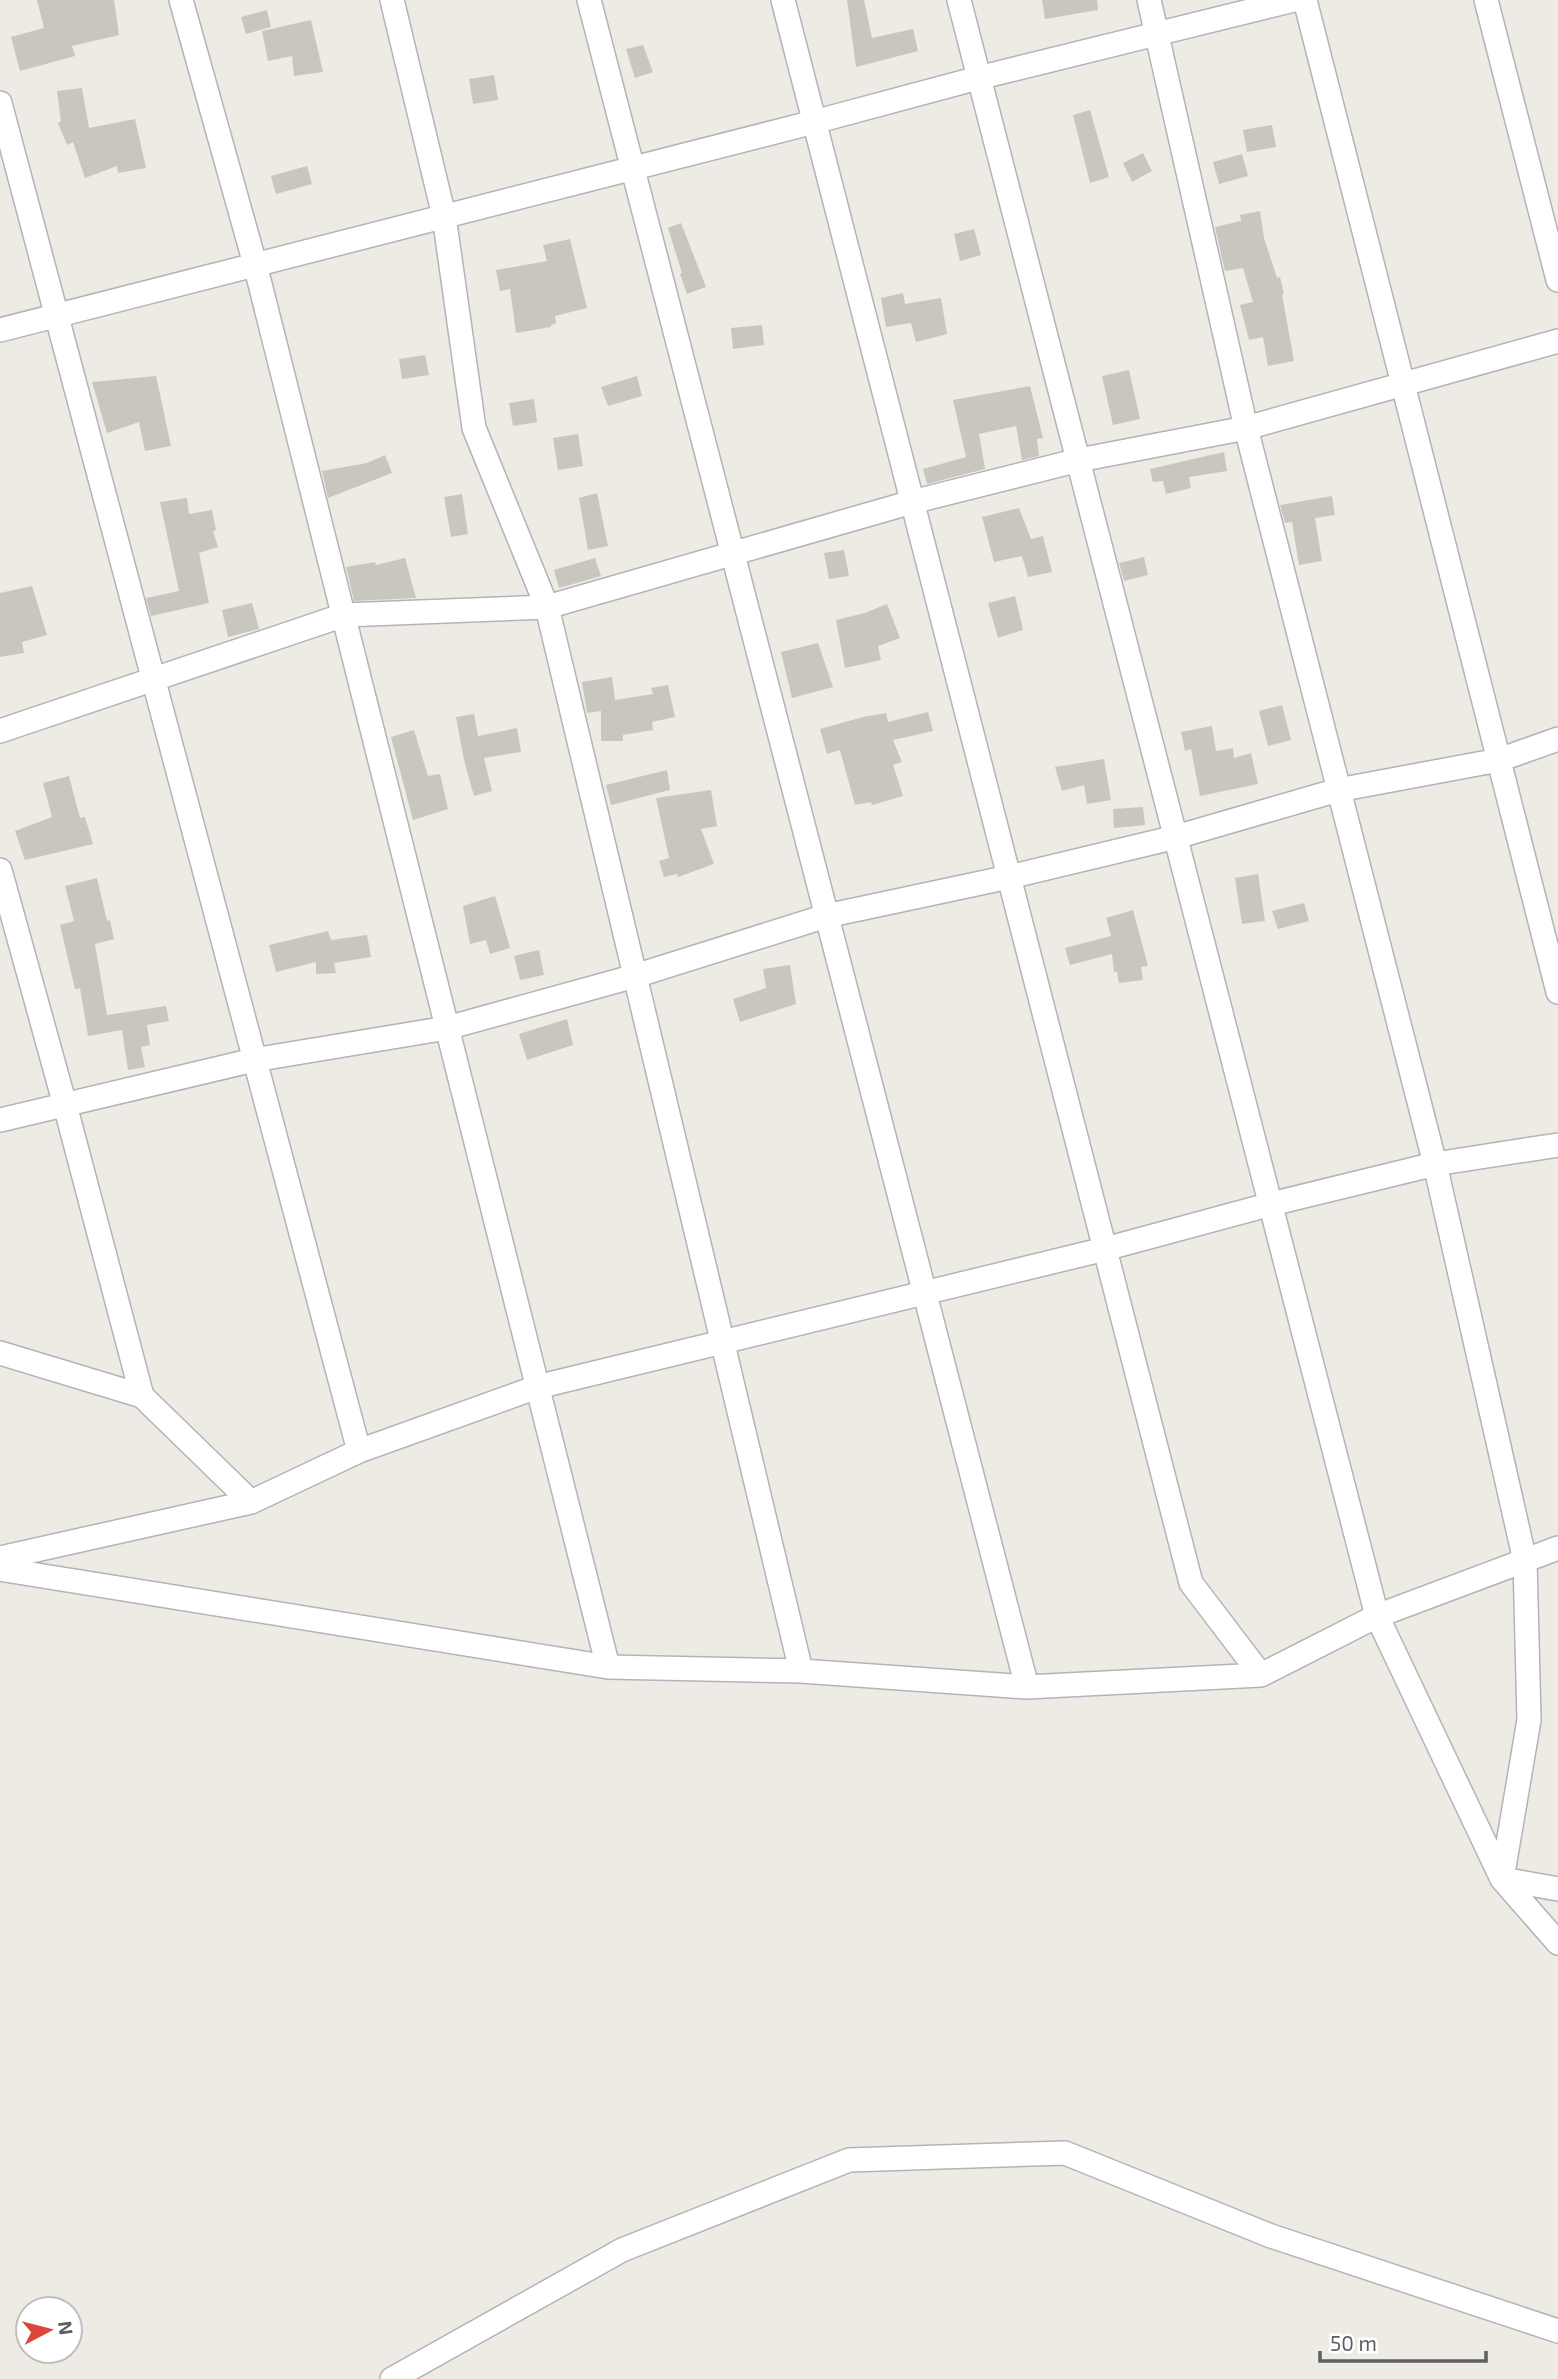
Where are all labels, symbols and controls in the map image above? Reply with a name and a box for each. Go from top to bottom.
north arrow [14,2295,84,2365]
text: N [54,2320,79,2336]
scale bar [1320,2320,1486,2364]
text: 50 m [1330,2330,1377,2355]

